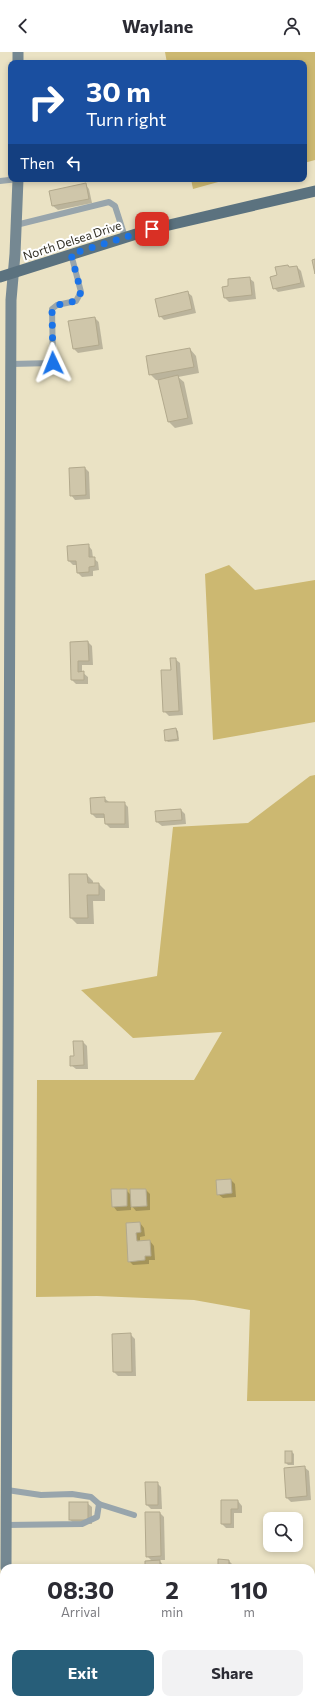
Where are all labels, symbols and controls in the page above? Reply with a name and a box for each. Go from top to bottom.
icon: back [12,15,34,37]
text: Waylane [122,15,193,37]
icon: person [281,15,303,37]
text: 30 m [86,74,151,108]
icon: right [20,76,72,128]
text: Turn right [86,108,166,130]
icon: left [63,152,85,174]
text: Then [20,154,55,172]
pin [135,212,169,246]
street label: North Delsea Drive [21,217,123,263]
icon: arrive [141,218,163,240]
position arrow [32,342,74,384]
map controls [263,1512,303,1552]
button: search [263,1512,303,1552]
text: 08:30 [47,1575,114,1604]
text: 2 [165,1575,179,1604]
text: 110 [230,1575,268,1604]
text: Arrival [61,1604,100,1620]
text: min [161,1604,183,1620]
text: m [243,1604,255,1620]
button: Exit [12,1650,154,1696]
button: Share [162,1650,303,1696]

